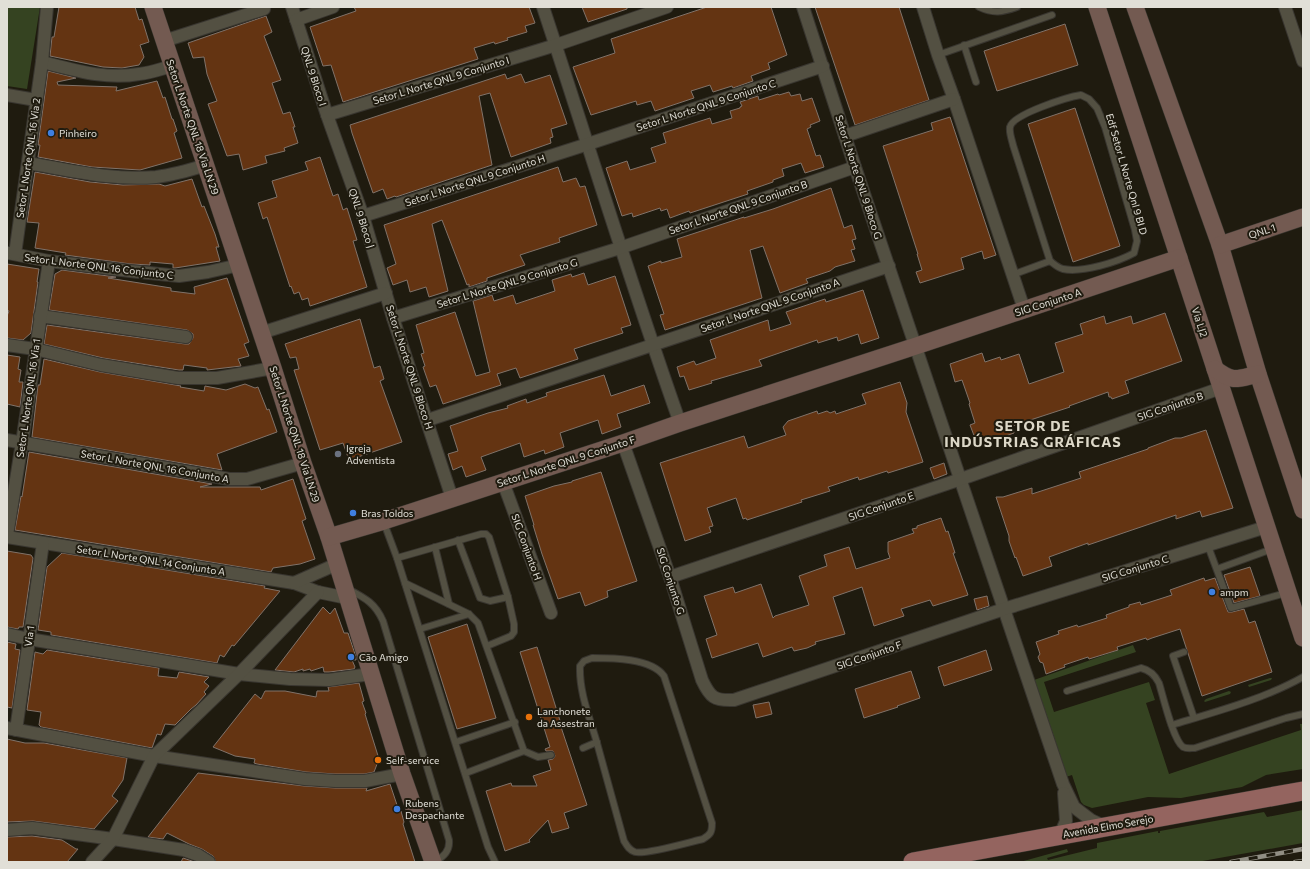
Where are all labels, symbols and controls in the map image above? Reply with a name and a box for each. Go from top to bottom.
street label: QNL 9 Bloco I [299,45,329,107]
street label: Setor L Norte QNL 9 Conjunto I [371,54,511,106]
street label: Setor L Norte QNL 18 Via LN 29 [164,58,222,196]
street label: Setor L Norte QNL 9 Conjunto C [635,77,777,133]
street label: Setor L Norte QNL 16 Via 2 [14,97,42,219]
street label: Edf Setor L Norte Qnl 9 BI D [1104,112,1150,236]
street label: Setor L Norte QNL 9 Bloco G [833,113,885,241]
place label: Pinheiro [59,127,97,139]
marker: Pinheiro [46,128,56,138]
street label: Setor L Norte QNL 9 Conjunto H [403,152,547,208]
street label: Setor L Norte QNL 9 Conjunto B [667,177,809,236]
street label: QNL 9 Bloco J [347,187,377,249]
street label: QNL 1 [1247,221,1277,241]
street label: Setor L Norte QNL 16 Conjunto C [24,251,174,281]
street label: Setor L Norte QNL 9 Conjunto G [435,256,579,310]
street label: Setor L Norte QNL 9 Conjunto A [699,276,841,334]
street label: SIG Conjunto A [1013,286,1083,318]
street label: Setor L Norte QNL 9 Bloco H [384,303,436,431]
street label: Via LJ2 [1190,306,1211,339]
street label: Setor L Norte QNL 16 Via 1 [14,338,42,458]
street label: Setor L Norte QNL 18 Via LN 29 [267,364,323,504]
street label: SIG Conjunto B [1136,389,1205,423]
district label: SETOR DE INDÚSTRIAS GRÁFICAS [944,417,1122,450]
street label: Setor L Norte QNL 9 Conjunto F [495,433,637,489]
place label: Igreja Adventista [346,442,395,466]
street label: Setor L Norte QNL 16 Conjunto A [80,447,230,485]
marker: Igreja Adventista [333,449,343,459]
street label: SIG Conjunto E [847,489,915,523]
place label: Bras Toldos [361,507,414,519]
marker: Bras Toldos [348,508,358,518]
street label: SIG Conjunto H [509,512,545,582]
street label: Setor L Norte QNL 14 Conjunto A [76,542,226,578]
street label: SIG Conjunto G [655,546,687,616]
street label: SIG Conjunto C [1100,552,1170,584]
place label: ampm [1220,586,1249,598]
marker: ampm [1207,587,1217,597]
street label: Via 1 [22,625,36,647]
street label: SIG Conjunto F [835,638,903,672]
place label: Cão Amigo [359,651,408,663]
marker: Cão Amigo [346,652,356,662]
place label: Lanchonete da Assestran [537,705,595,729]
marker: Lanchonete da Assestran [524,712,534,722]
place label: Self-service [386,754,439,766]
marker: Self-service [373,755,383,765]
place label: Rubens Despachante [405,797,464,821]
marker: Rubens Despachante [392,804,402,814]
street label: Avenida Elmo Serejo [1062,812,1154,840]

